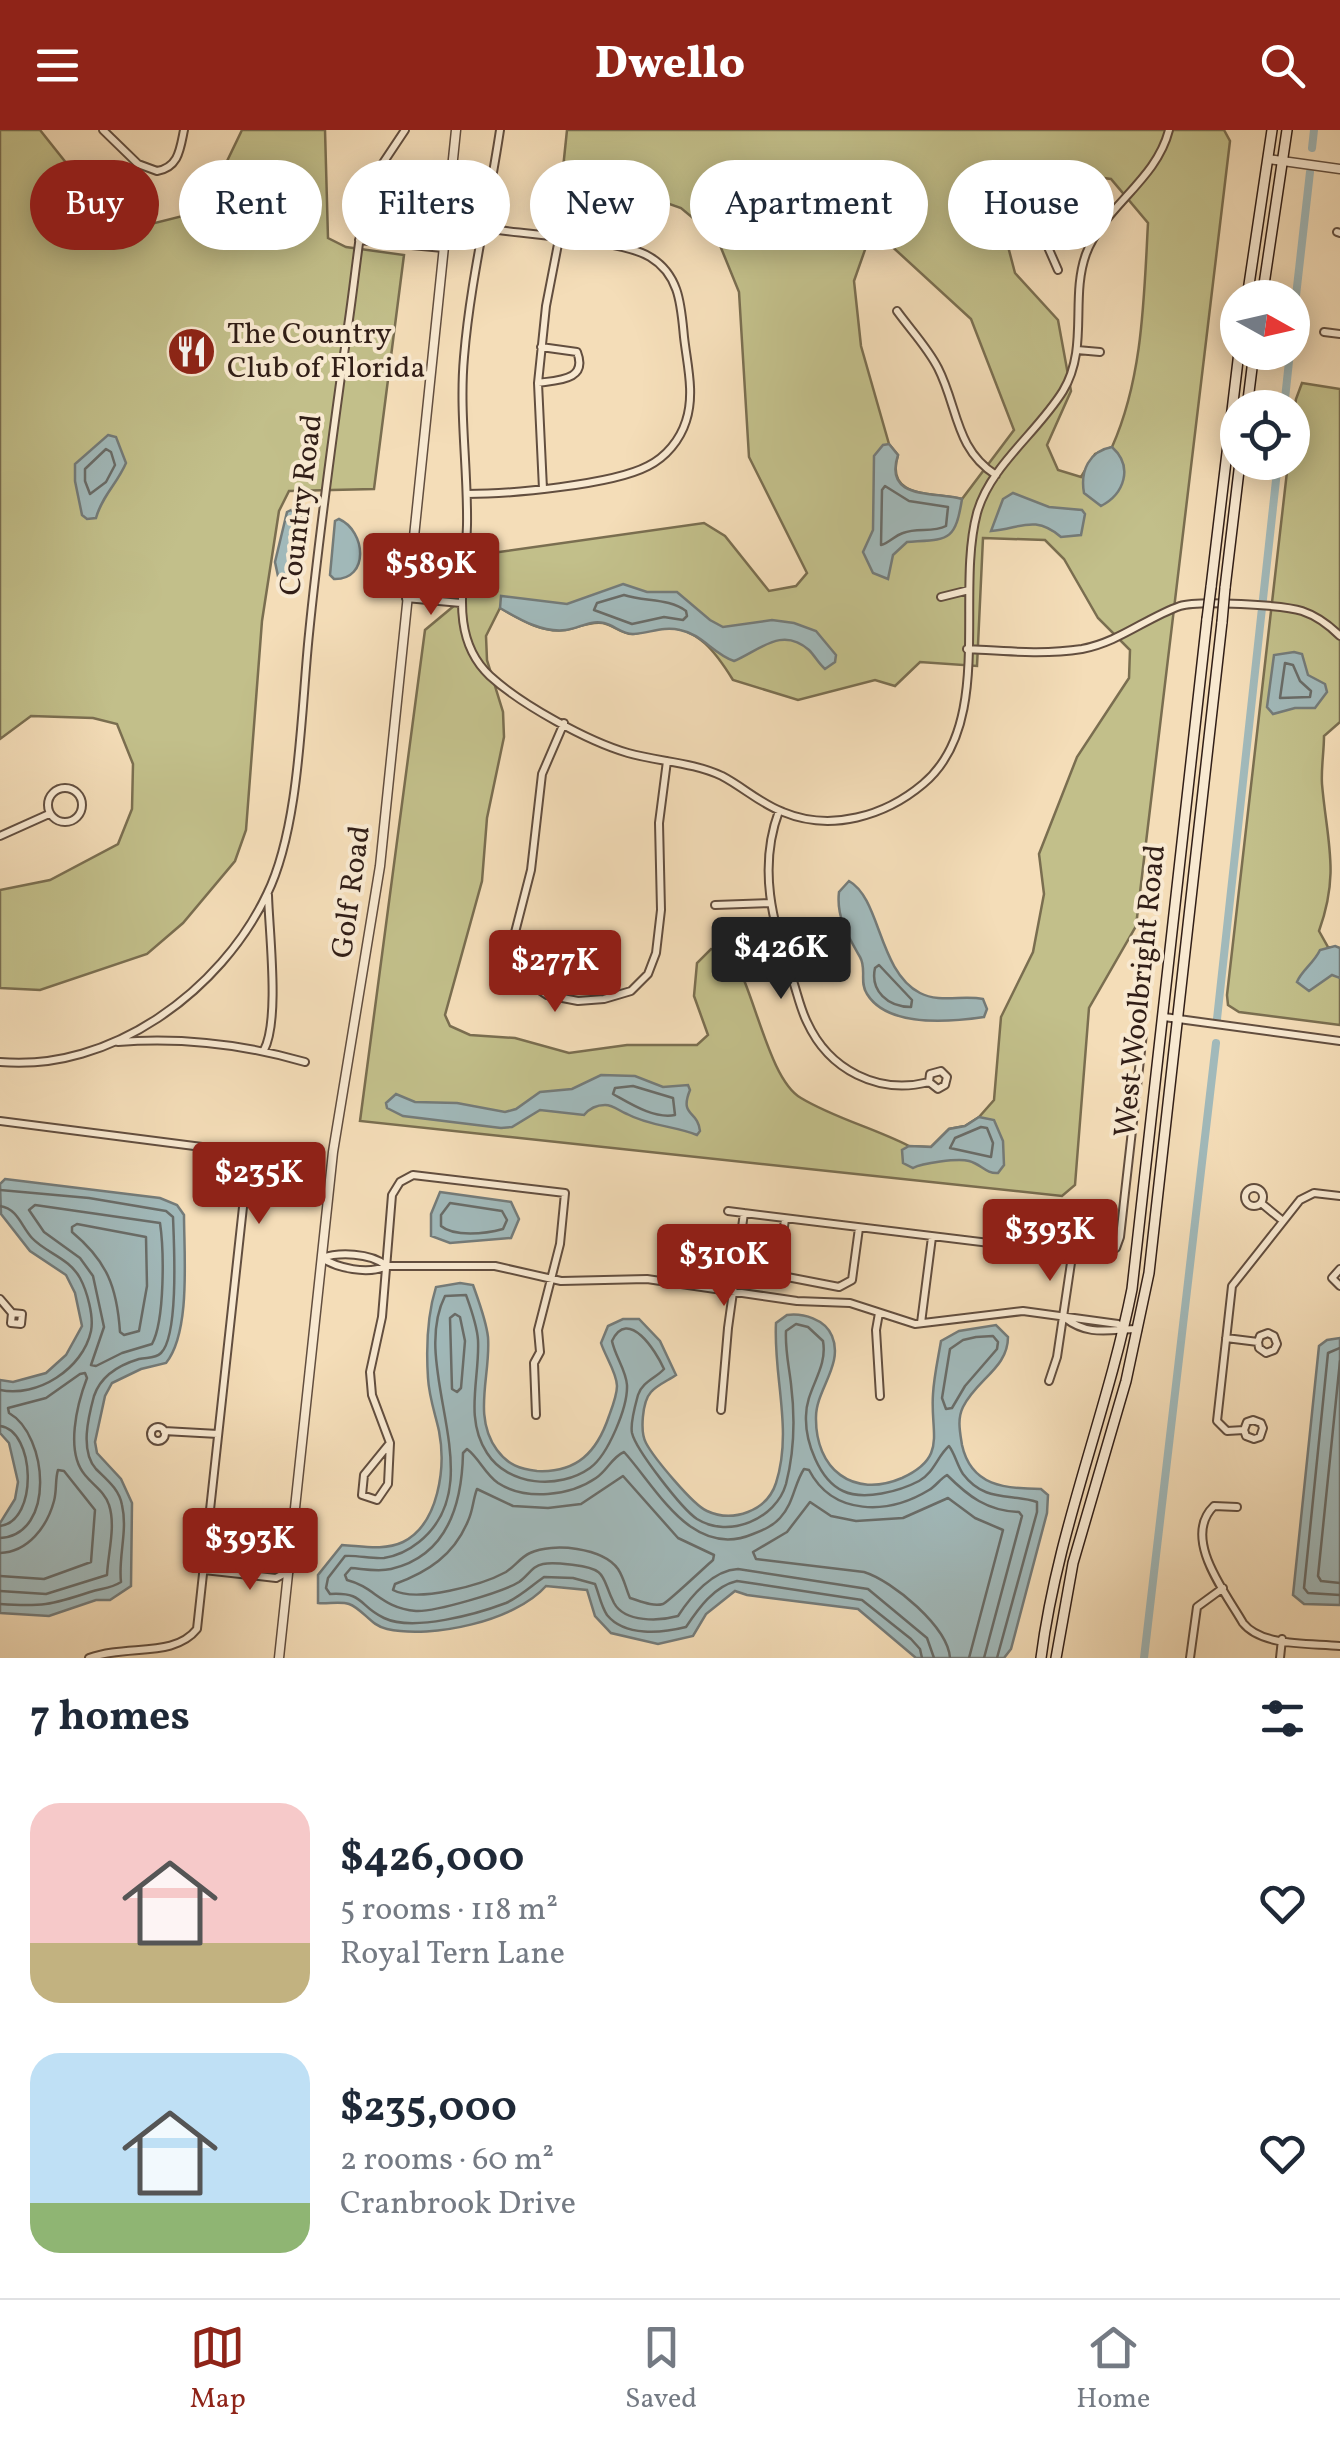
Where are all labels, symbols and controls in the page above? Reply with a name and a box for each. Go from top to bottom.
text: Dwello [595,34,745,97]
icon: menu [30,38,85,93]
icon: search [1255,38,1310,93]
chip: Buy [30,160,159,250]
chip: Rent [179,160,322,250]
chip: Filters [342,160,510,250]
chip: New [530,160,670,250]
chip: Apartment [690,160,928,250]
chip: House [948,160,1114,250]
north arrow [1220,280,1310,370]
map controls [1220,280,1310,480]
place label: The Country Club of Florida [227,314,425,390]
restaurant icon: The Country Club of Florida [166,326,218,378]
button: locate [1220,390,1310,480]
street label: Country Road [270,412,334,598]
pin: $589K [361,533,501,618]
text: $589K [385,543,477,587]
street label: Golf Road [322,823,382,961]
street label: West Woolbright Road [1105,843,1177,1139]
pin: $426K [711,917,851,1002]
text: $426K [734,927,828,971]
pin: $277K [485,930,625,1015]
text: $277K [511,940,599,984]
pin: $235K [189,1142,329,1227]
text: $235K [215,1152,303,1196]
pin: $393K [980,1199,1120,1284]
text: $393K [1005,1209,1095,1253]
pin: $310K [654,1224,794,1309]
text: $310K [679,1234,769,1278]
pin: $393K [180,1508,320,1593]
text: $393K [205,1518,295,1562]
text: 7 homes [30,1689,190,1748]
icon: filters [1255,1691,1310,1746]
text: $426,000 [340,1830,524,1889]
icon: home [110,1843,230,1963]
icon: heart [1255,1876,1310,1931]
text: 5 rooms · 118 m² [340,1889,558,1933]
text: Royal Tern Lane [340,1933,565,1977]
text: $235,000 [340,2080,517,2139]
icon: home [110,2093,230,2213]
icon: heart [1255,2126,1310,2181]
text: 2 rooms · 60 m² [340,2139,554,2183]
text: Cranbrook Drive [340,2183,576,2227]
tab: Map [190,2320,246,2419]
tab: Saved [625,2320,697,2419]
tab: Home [1076,2320,1150,2419]

